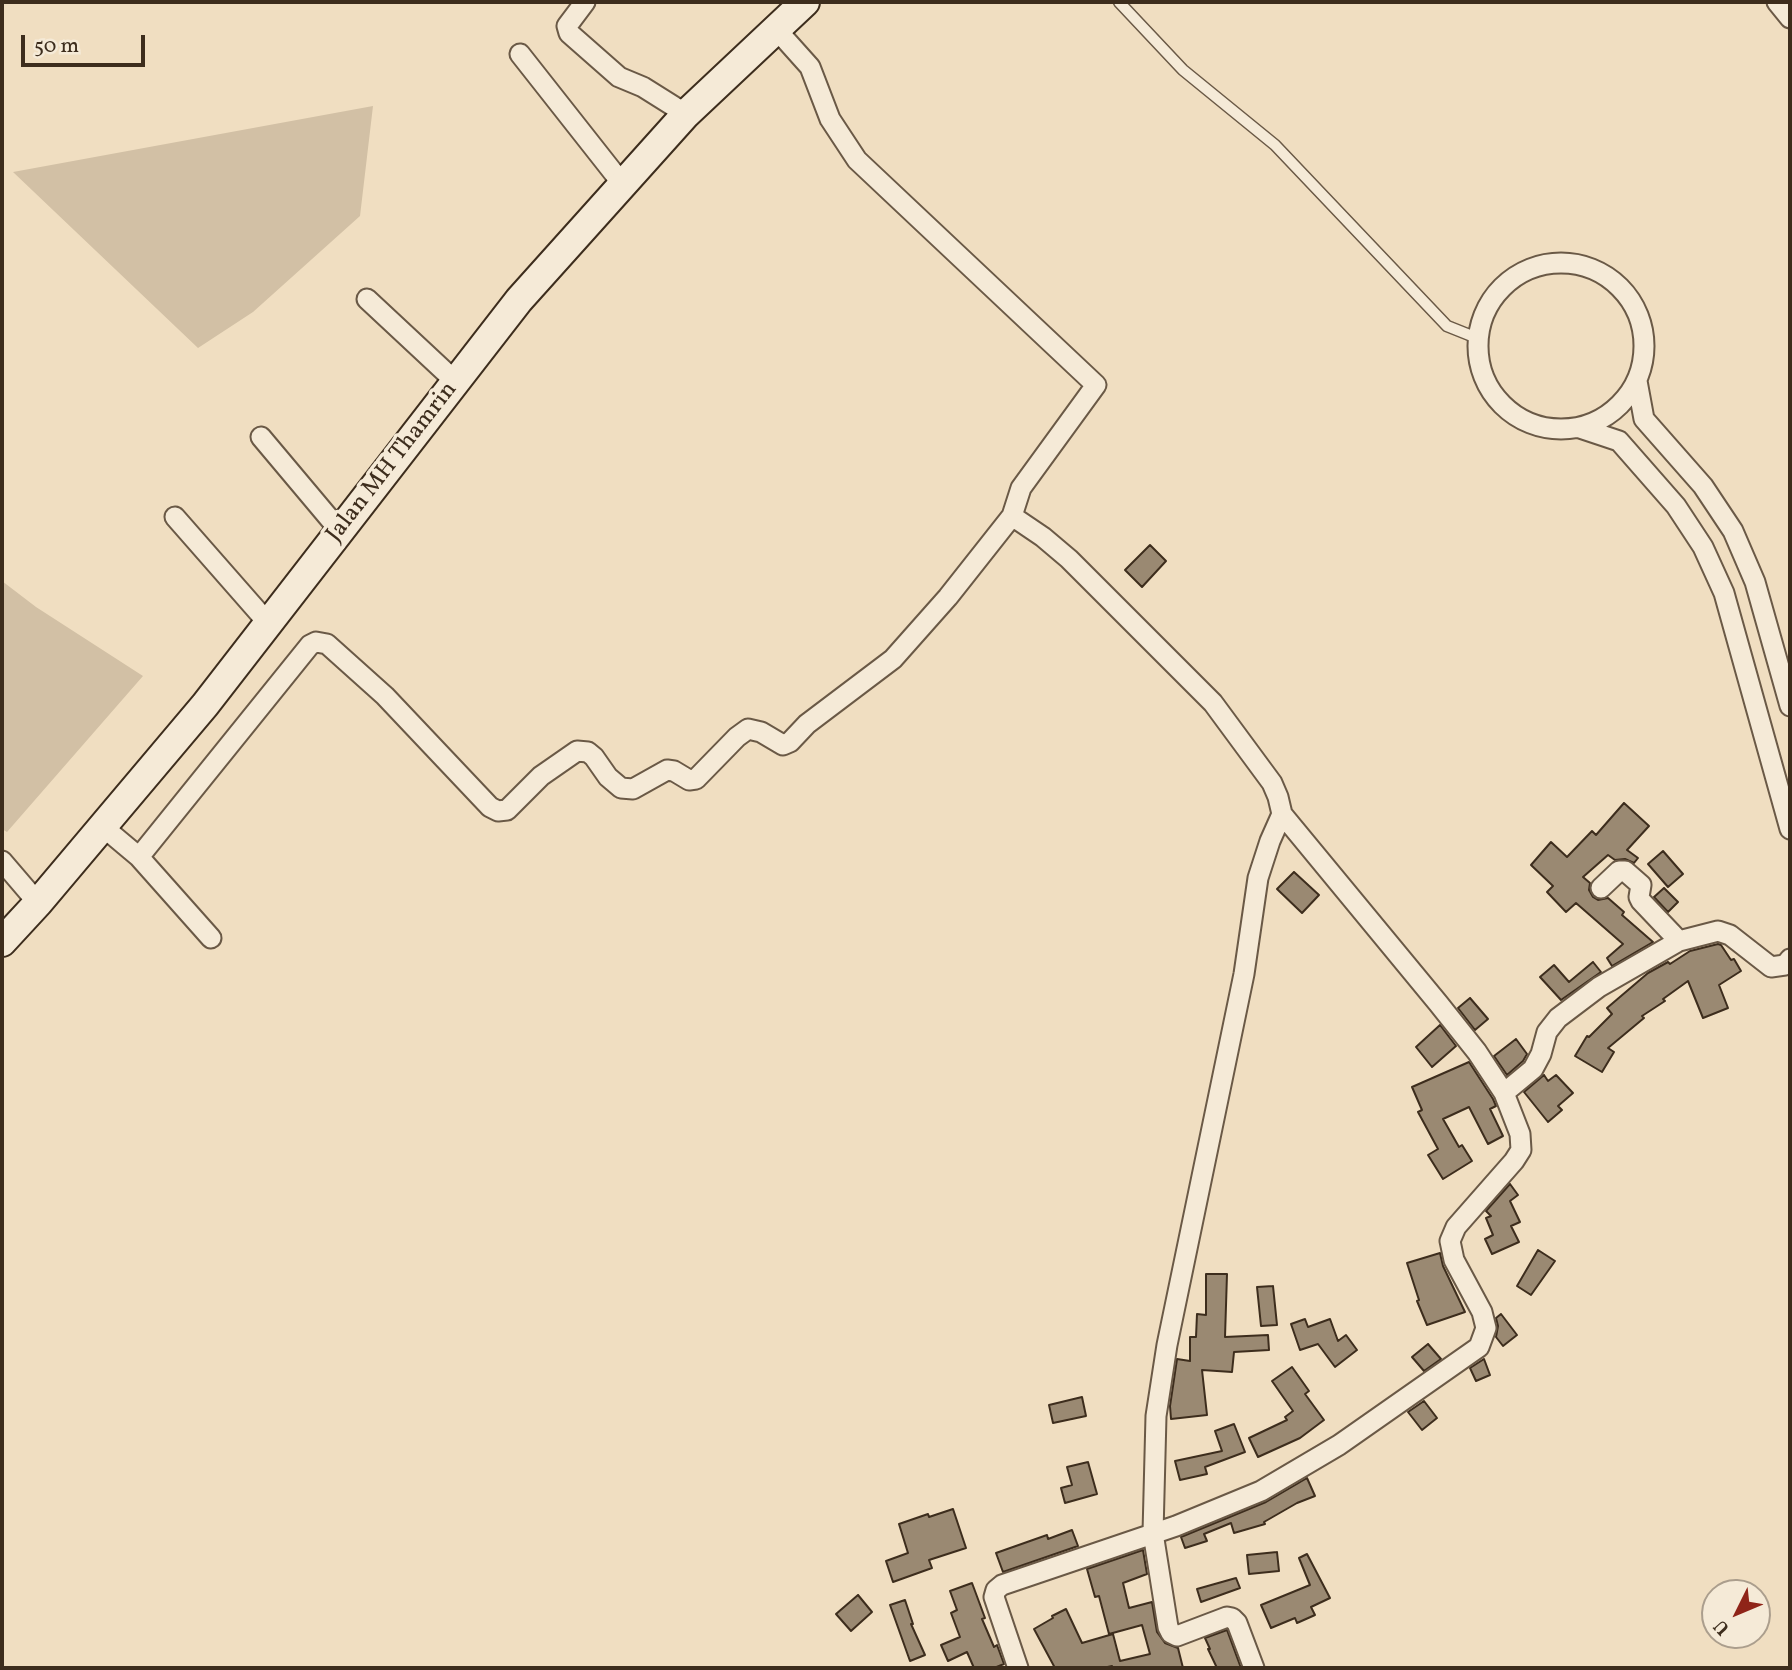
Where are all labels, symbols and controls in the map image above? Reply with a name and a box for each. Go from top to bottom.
scale bar [24,21,149,65]
text: 50 m [34,32,79,61]
street label: Jalan MH Thamrin [321,377,465,549]
north arrow [1701,1579,1771,1649]
text: U [1708,1613,1736,1641]

